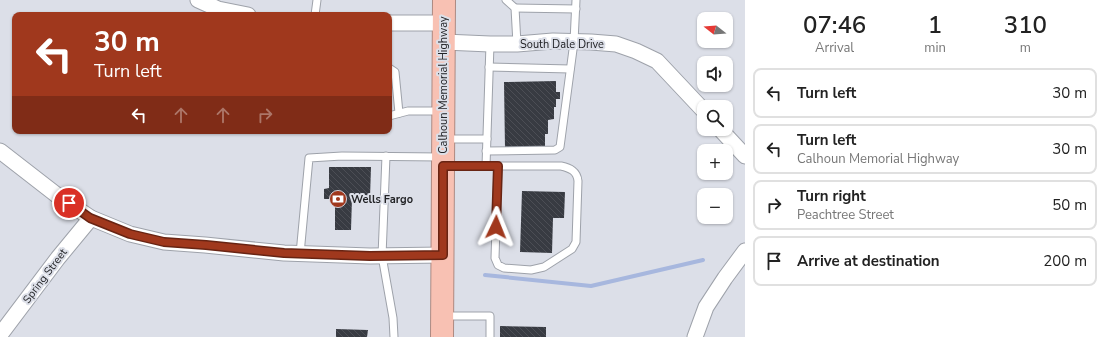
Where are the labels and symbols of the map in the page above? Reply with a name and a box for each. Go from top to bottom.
north arrow [697,12,733,48]
street label: Calhoun Memorial Highway [436,16,451,154]
street label: South Dale Drive [520,37,604,52]
pin [52,186,86,220]
bank icon: Wells Fargo [328,189,348,209]
place label: Wells Fargo [351,192,413,207]
position arrow [475,206,517,248]
street label: Spring Street [19,245,71,307]

